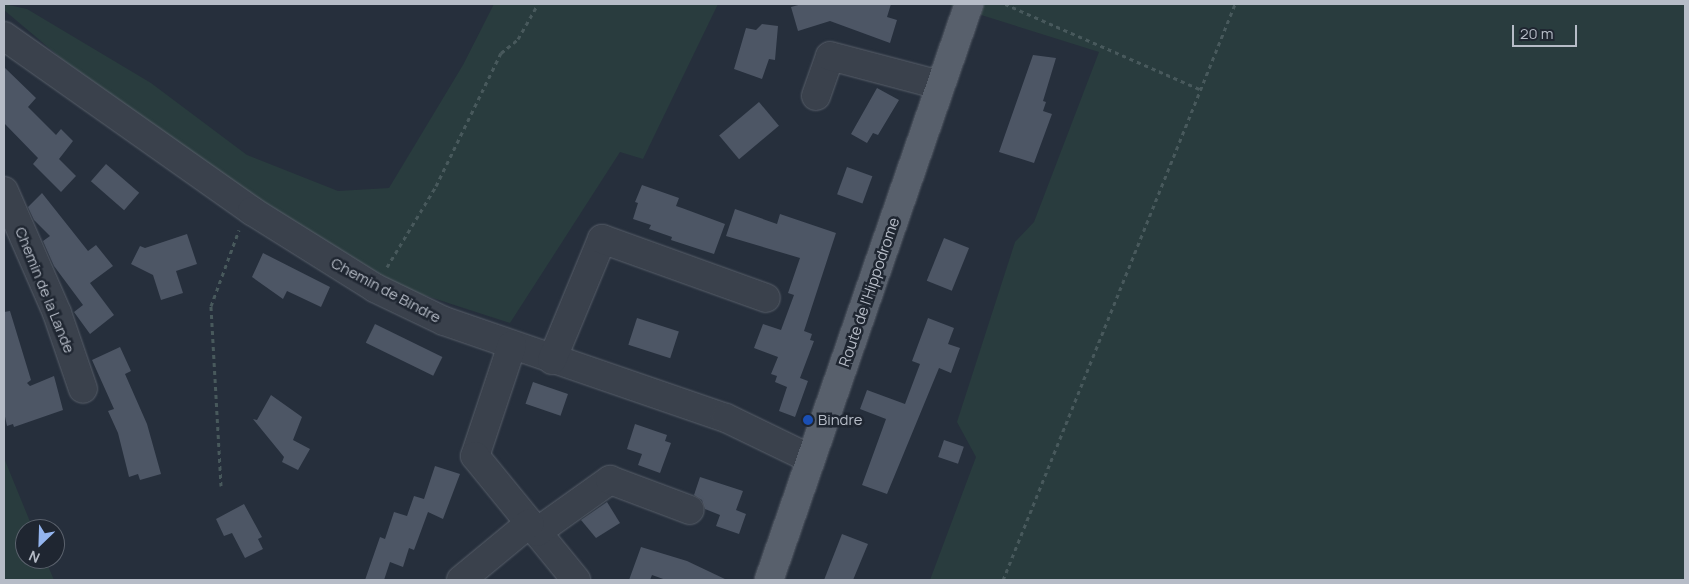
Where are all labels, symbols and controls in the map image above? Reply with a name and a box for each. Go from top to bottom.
scale bar [1514,15,1579,47]
text: 20 m [1520,23,1553,44]
street label: Route de l'Hippodrome [835,215,903,369]
street label: Chemin de la Lande [11,224,79,356]
street label: Chemin de Bindre [328,254,444,326]
place label: Bindre [818,411,862,429]
marker: Bindre [802,414,814,426]
north arrow [15,519,65,569]
text: N [26,547,43,568]

